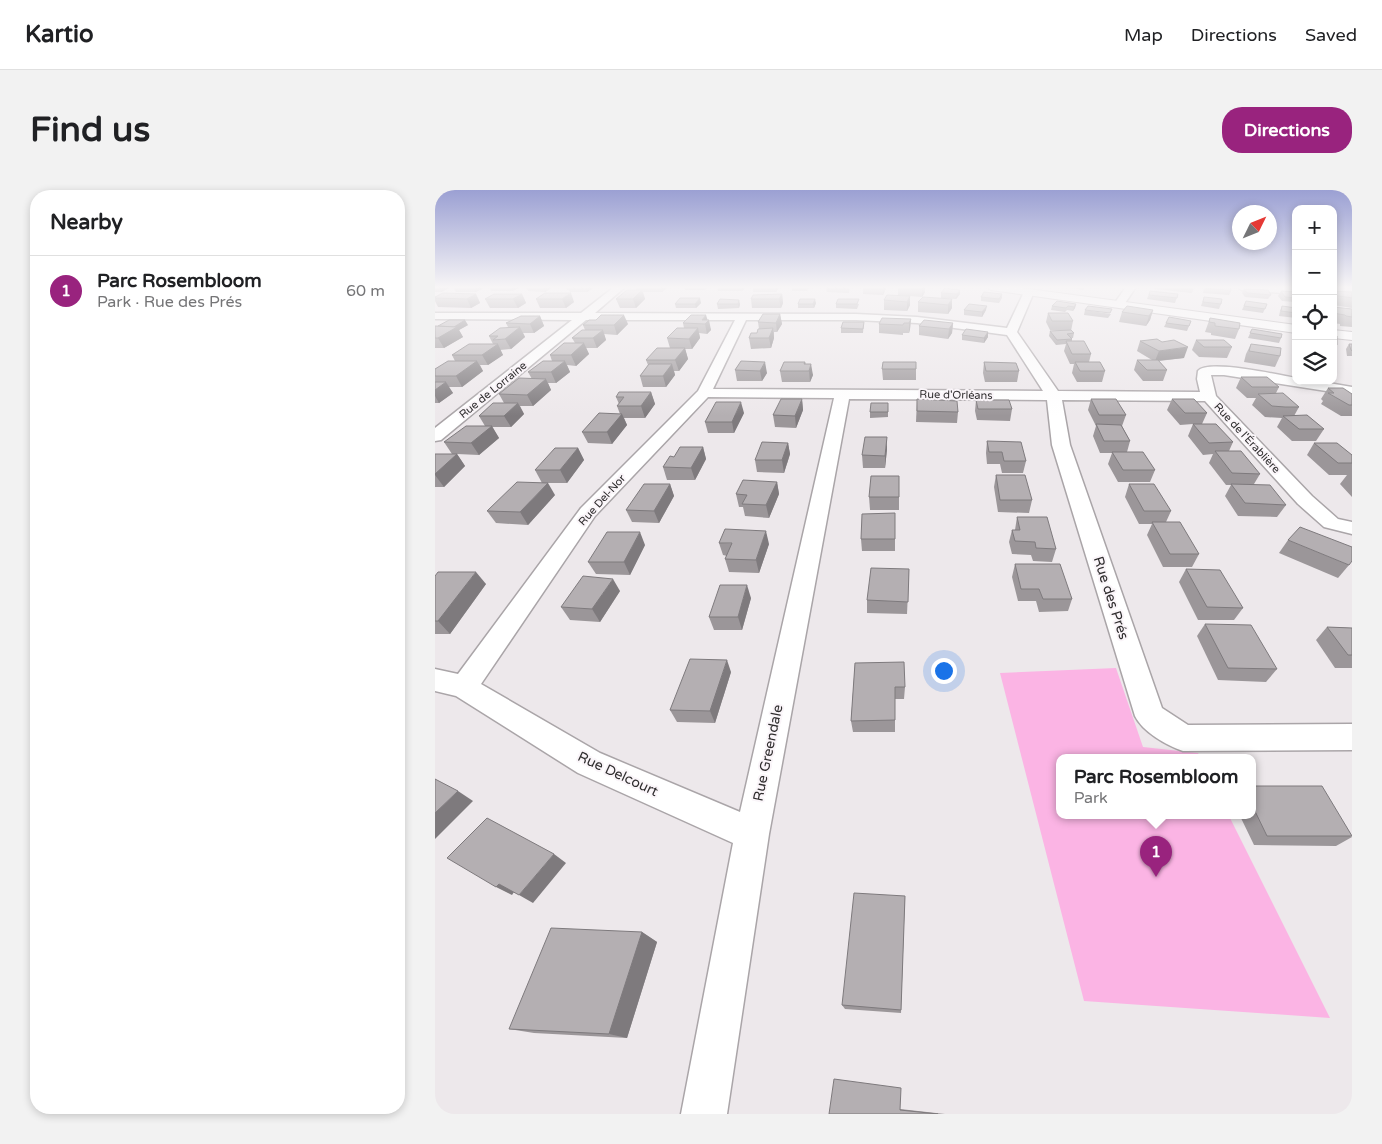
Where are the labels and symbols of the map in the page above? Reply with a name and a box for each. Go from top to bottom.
north arrow [1232,205,1277,250]
street label: Rue de Lorraine [457,359,529,421]
street label: Rue d'Orléans [919,388,993,402]
street label: Rue de l'Érablière [1211,400,1284,476]
street label: Rue Del-Nor [576,471,629,528]
street label: Rue des Prés [1090,554,1132,642]
your location [931,658,957,684]
street label: Rue Greendale [749,703,787,803]
street label: Rue Delcourt [575,748,662,800]
pin: 1 [1140,836,1172,877]

